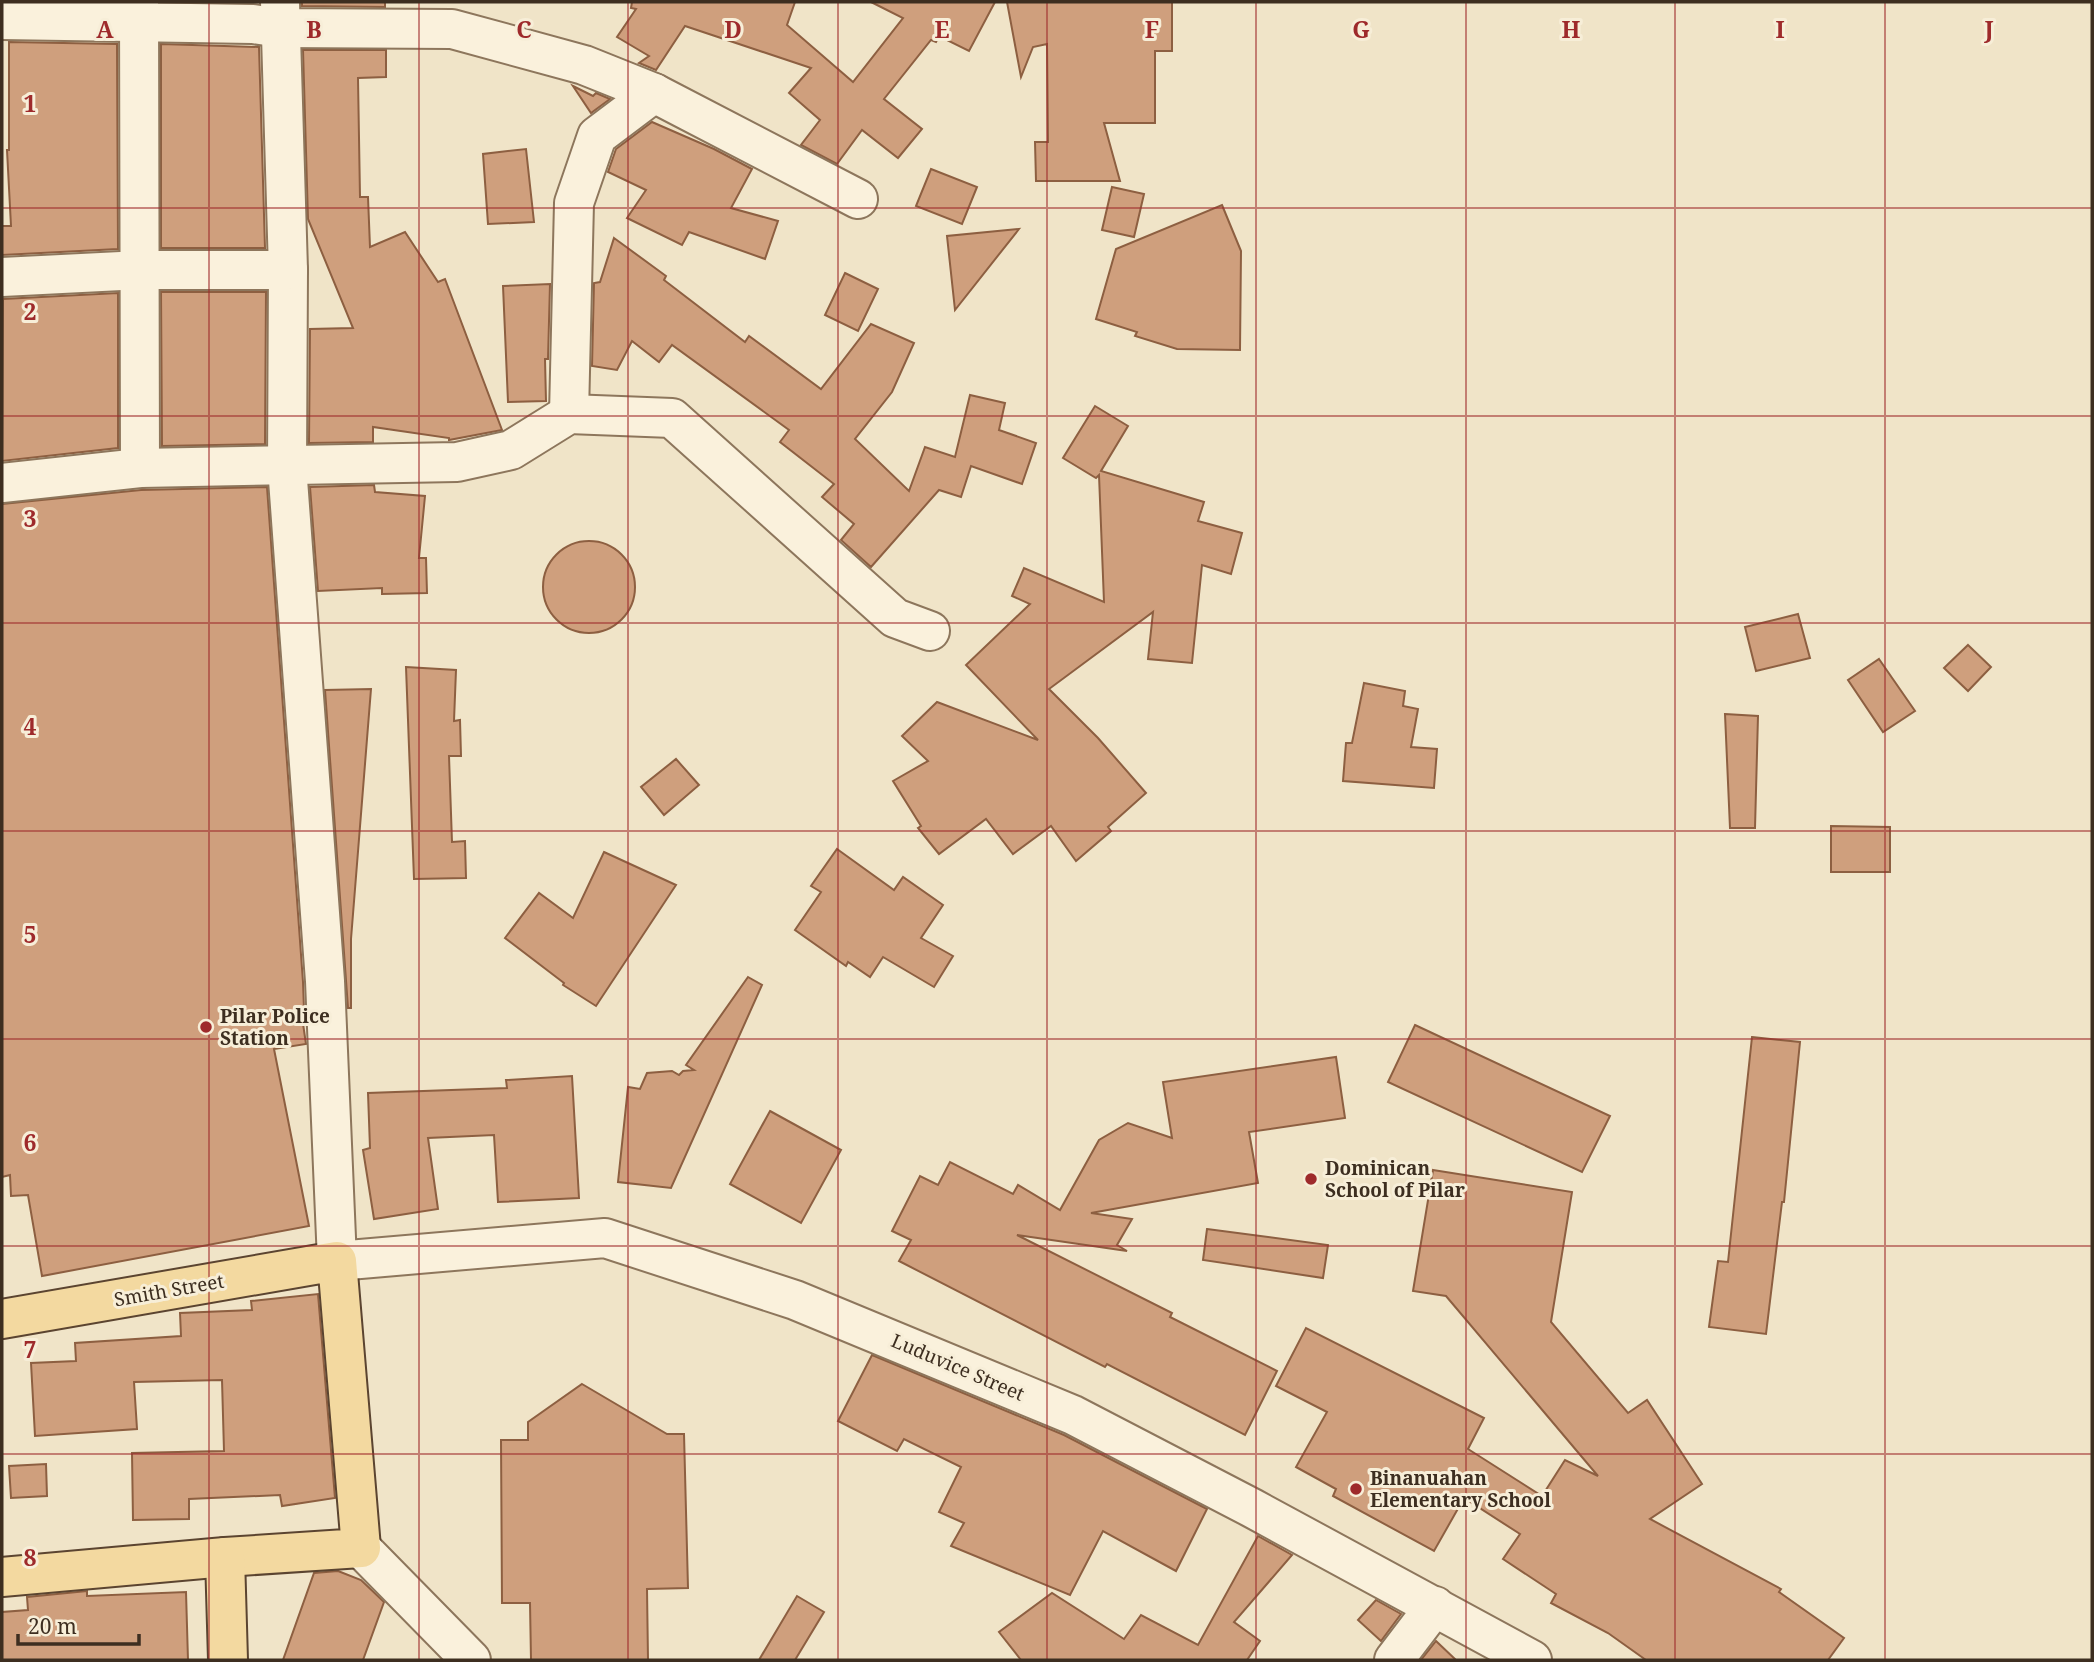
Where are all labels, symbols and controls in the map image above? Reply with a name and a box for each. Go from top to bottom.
text: A [96,13,114,45]
text: B [306,13,322,45]
text: C [516,13,532,45]
text: D [724,13,742,45]
text: E [934,13,950,45]
text: F [1145,13,1159,45]
text: G [1352,13,1370,45]
text: H [1562,13,1581,45]
text: I [1775,13,1785,45]
text: J [1983,13,1994,45]
text: 1 [24,87,37,119]
text: 2 [24,295,37,327]
text: 3 [24,502,37,534]
text: 4 [24,710,37,742]
text: 5 [24,918,37,950]
place label: Pilar Police Station [220,1003,330,1051]
marker: Pilar Police Station [198,1019,214,1035]
text: 6 [24,1126,37,1158]
place label: Dominican School of Pilar [1325,1155,1465,1203]
marker: Dominican School of Pilar [1303,1171,1319,1187]
street label: Smith Street [112,1268,226,1312]
street label: Luduvice Street [887,1327,1029,1407]
text: 7 [24,1333,37,1365]
place label: Binanuahan Elementary School [1370,1465,1551,1513]
marker: Binanuahan Elementary School [1348,1481,1364,1497]
text: 8 [24,1541,37,1573]
scale bar [18,1602,138,1646]
text: 20 m [28,1612,77,1640]

